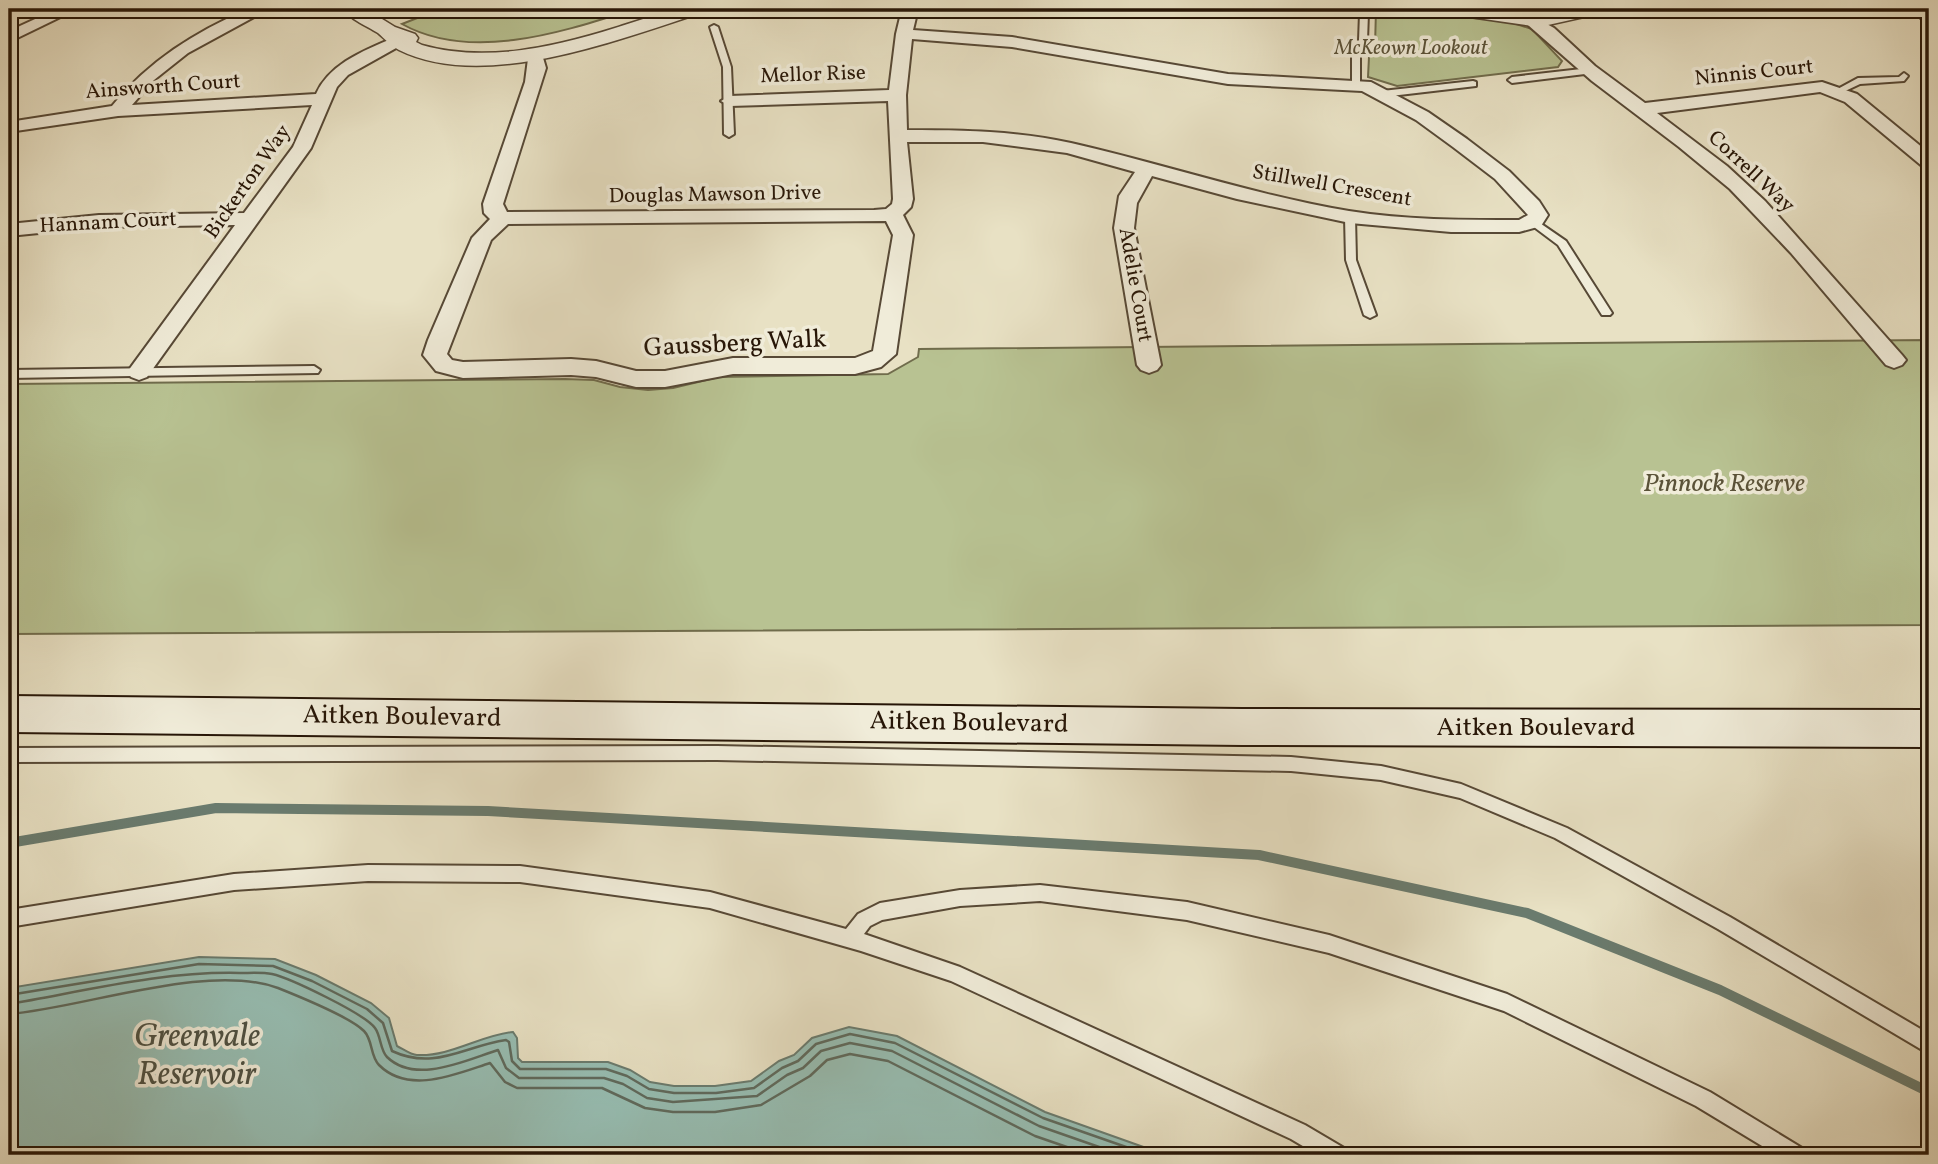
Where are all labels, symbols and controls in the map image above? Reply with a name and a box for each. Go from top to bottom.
park label: McKeown Lookout [1334,34,1489,63]
street label: Ninnis Court [1693,52,1815,94]
street label: Mellor Rise [760,59,866,91]
street label: Ainsworth Court [85,67,241,107]
street label: Bickerton Way [198,119,298,245]
street label: Correll Way [1701,124,1801,220]
street label: Stillwell Crescent [1250,158,1414,214]
street label: Douglas Mawson Drive [608,179,822,211]
street label: Hannam Court [39,205,177,241]
street label: Adelie Court [1111,225,1159,345]
street label: Gaussberg Walk [643,321,827,367]
park label: Pinnock Reserve [1643,466,1805,502]
street label: Aitken Boulevard [302,697,502,737]
street label: Aitken Boulevard [869,703,1069,743]
street label: Aitken Boulevard [1437,710,1635,746]
water label: Greenvale Reservoir [134,1015,260,1099]

